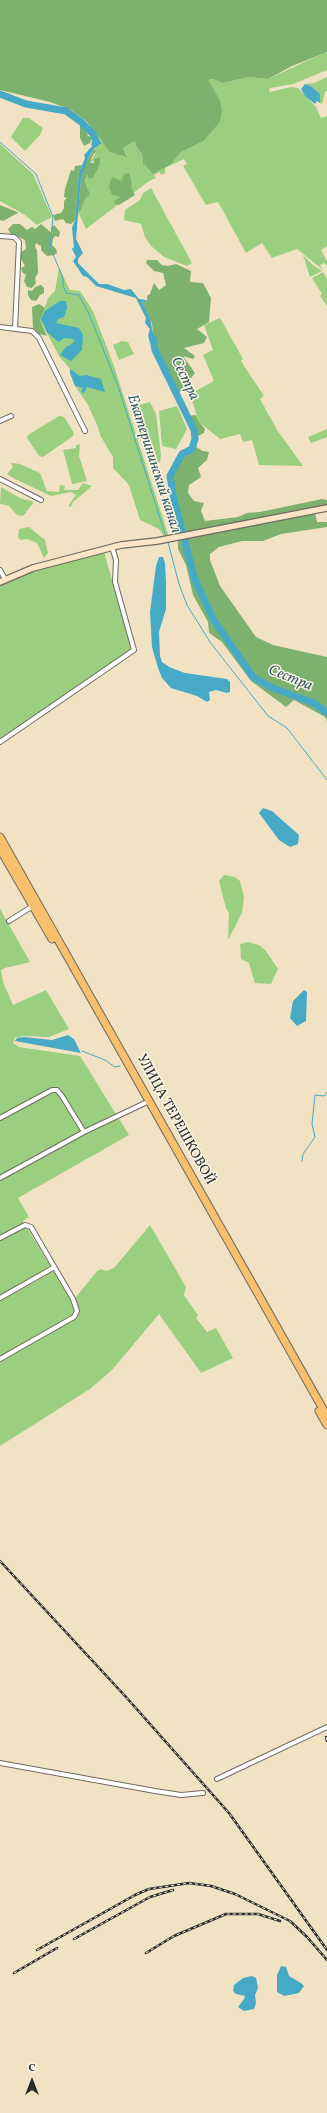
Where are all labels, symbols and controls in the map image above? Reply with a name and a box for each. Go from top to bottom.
water label: Сестра [166,354,202,404]
water label: Екатерининский канал [122,392,184,536]
water label: Сестра [265,662,315,696]
street label: УЛИЦА ТЕРЕШКОВОЙ [132,1052,218,1188]
north arrow [12,2061,52,2101]
text: С [28,2061,36,2076]

